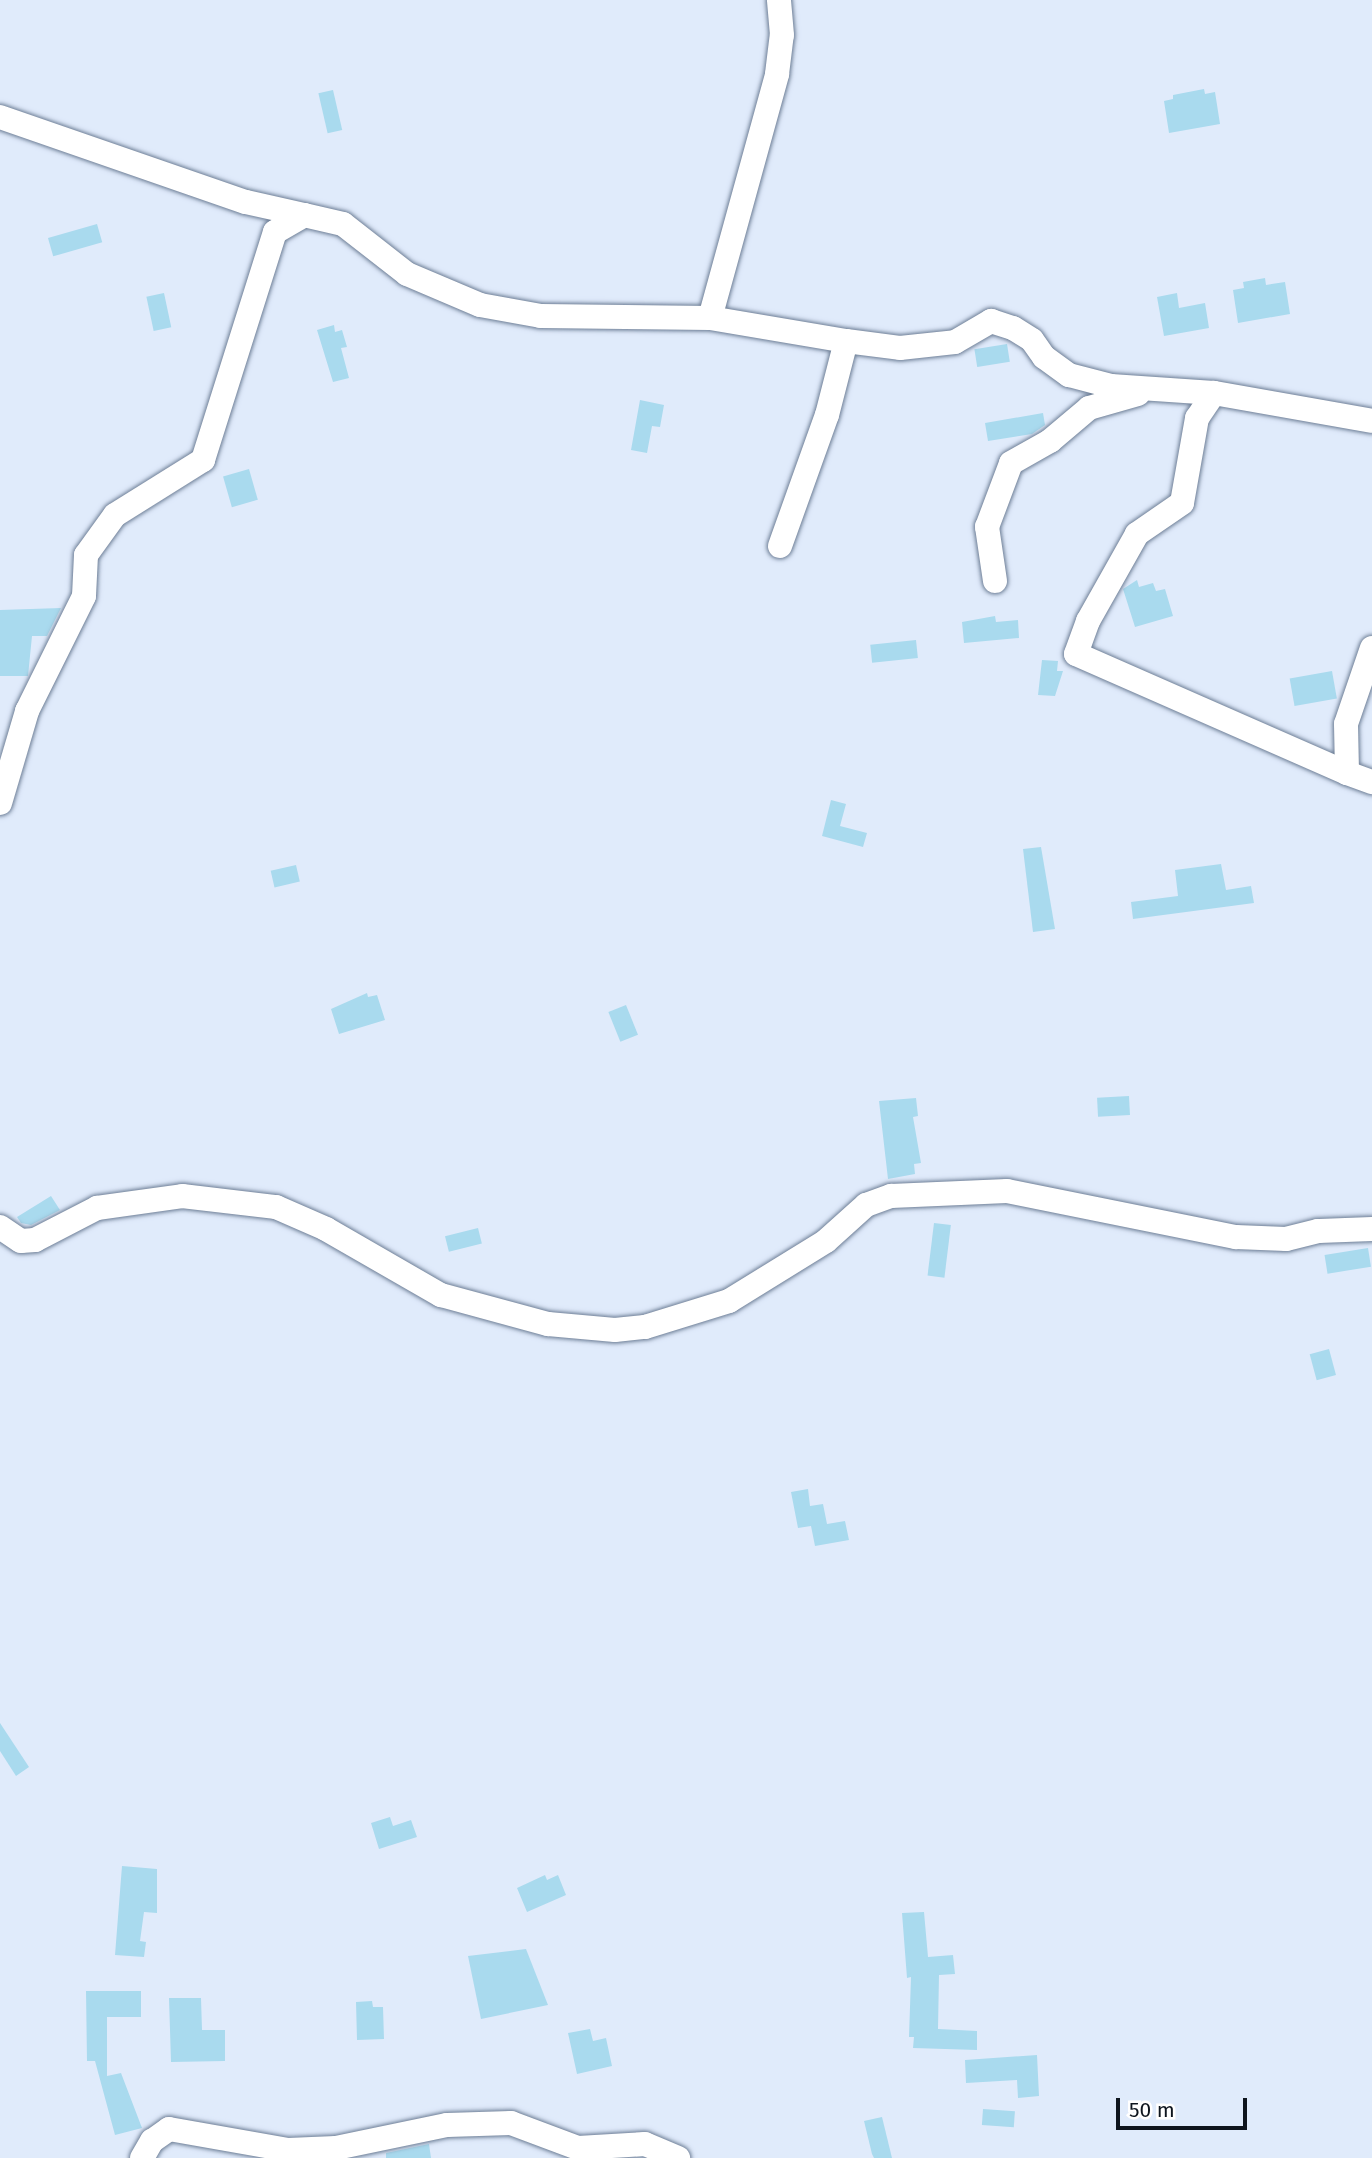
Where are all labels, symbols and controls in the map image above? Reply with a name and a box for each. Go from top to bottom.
scale bar [1120,2084,1251,2128]
text: 50 m [1129,2097,1175,2123]

